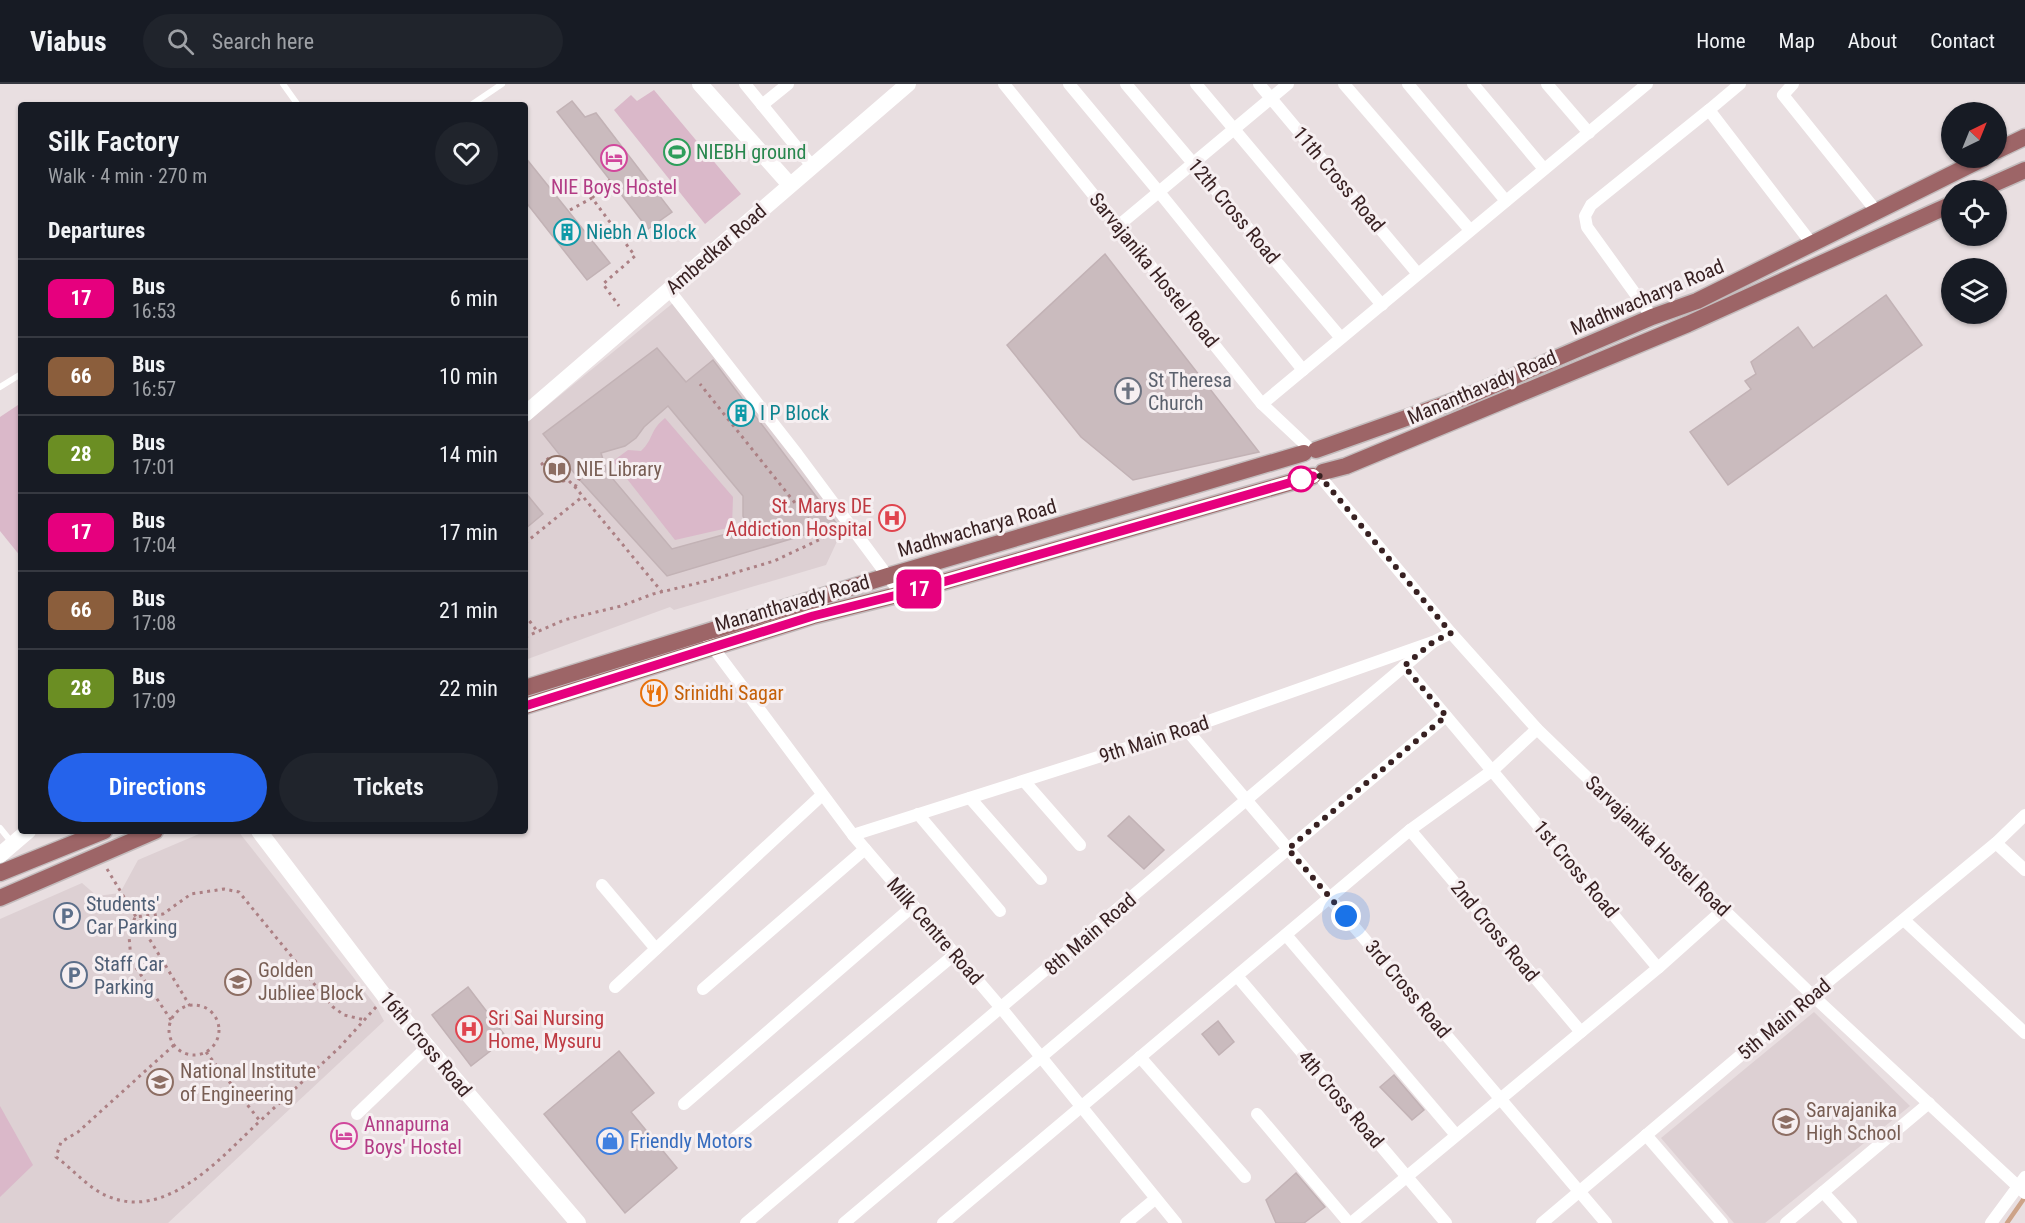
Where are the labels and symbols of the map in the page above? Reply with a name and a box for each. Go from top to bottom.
north arrow [1941,102,2007,168]
street label: 11th Cross Road [1288,121,1390,237]
sports icon: NIEBH ground [662,137,692,167]
place label: NIEBH ground [696,140,806,164]
hotel icon: NIE Boys Hostel [599,143,629,173]
street label: 12th Cross Road [1183,153,1285,269]
place label: NIE Boys Hostel [551,175,677,199]
street label: Sarvajanika Hostel Road [1084,188,1224,352]
street label: Ambedkar Road [661,199,771,299]
building icon: Niebh A Block [552,217,582,247]
place label: Niebh A Block [586,220,696,244]
street label: Madhwacharya Road [1567,254,1727,340]
street label: Mananthavady Road [1404,345,1560,429]
place label: St Theresa Church [1148,368,1232,415]
church icon: St Theresa Church [1113,376,1143,406]
building icon: I P Block [726,398,756,428]
place label: I P Block [760,401,829,425]
library icon: NIE Library [542,454,572,484]
place label: NIE Library [576,457,662,481]
unlabelled marker [1288,466,1314,492]
place label: St. Marys DE Addiction Hospital [726,494,872,541]
street label: Madhwacharya Road [895,494,1059,562]
hospital icon: St. Marys DE Addiction Hospital [877,503,907,533]
street label: Mananthavady Road [712,569,872,637]
line badge: 17 [892,570,946,608]
restaurant icon: Srinidhi Sagar [639,678,669,708]
place label: Srinidhi Sagar [674,681,784,705]
street label: 9th Main Road [1096,710,1212,768]
street label: Sarvajanika Hostel Road [1581,771,1735,921]
street label: 1st Cross Road [1528,815,1624,923]
street label: Milk Centre Road [882,872,988,990]
street label: 2nd Cross Road [1446,876,1544,986]
street label: 8th Main Road [1039,888,1141,980]
place label: Students' Car Parking [86,892,177,939]
parking icon: Students' Car Parking [52,901,82,931]
your location [1331,901,1361,931]
street label: 3rd Cross Road [1360,935,1456,1043]
place label: Staff Car Parking [94,952,164,999]
place label: Golden Jubliee Block [258,958,364,1005]
parking icon: Staff Car Parking [59,960,89,990]
school or university icon: Golden Jubliee Block [223,967,253,997]
street label: 5th Main Road [1733,973,1835,1065]
street label: 16th Cross Road [375,986,477,1102]
place label: Sri Sai Nursing Home, Mysuru [488,1006,604,1053]
hospital icon: Sri Sai Nursing Home, Mysuru [454,1014,484,1044]
street label: 4th Cross Road [1293,1045,1389,1153]
place label: National Institute of Engineering [180,1059,316,1106]
school or university icon: National Institute of Engineering [145,1067,175,1097]
place label: Sarvajanika High School [1806,1098,1901,1145]
school or university icon: Sarvajanika High School [1771,1107,1801,1137]
place label: Annapurna Boys' Hostel [364,1112,462,1159]
hotel icon: Annapurna Boys' Hostel [329,1121,359,1151]
shop icon: Friendly Motors [595,1126,625,1156]
place label: Friendly Motors [630,1129,753,1153]

